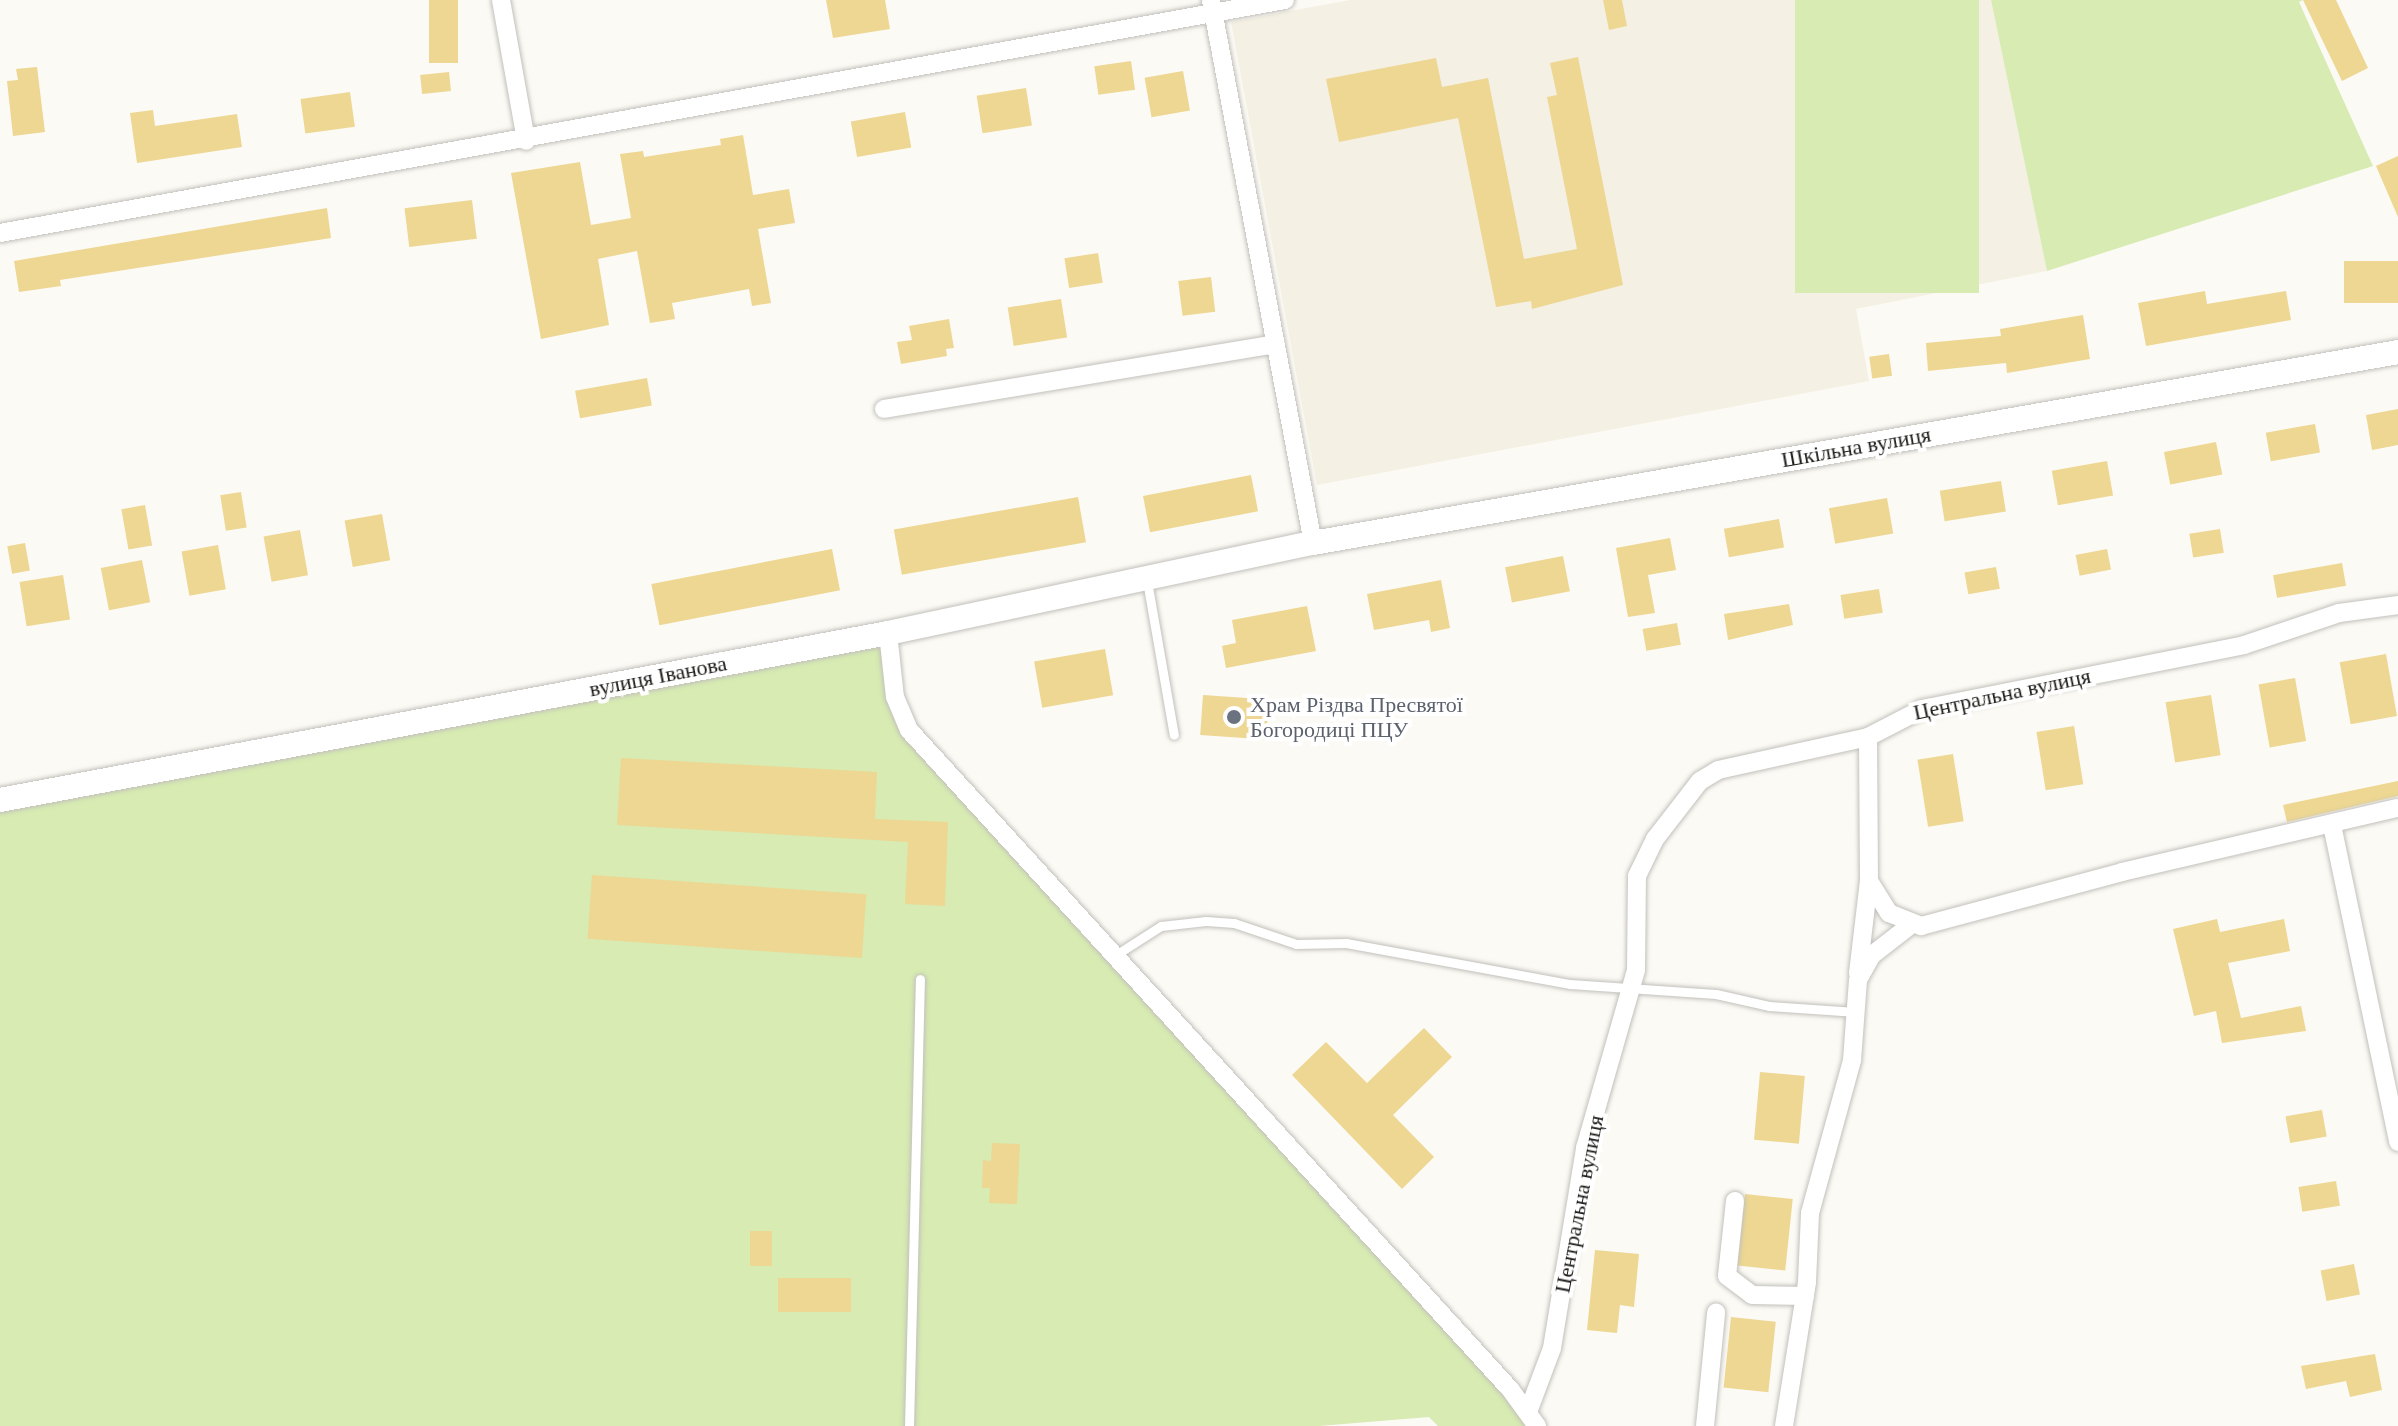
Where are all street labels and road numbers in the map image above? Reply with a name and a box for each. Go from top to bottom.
street label: Шкільна вулиця [1779,421,1933,473]
street label: вулиця Іванова [587,650,729,702]
street label: Центральна вулиця [1911,662,2093,726]
street label: Центральна вулиця [1549,1113,1609,1295]

